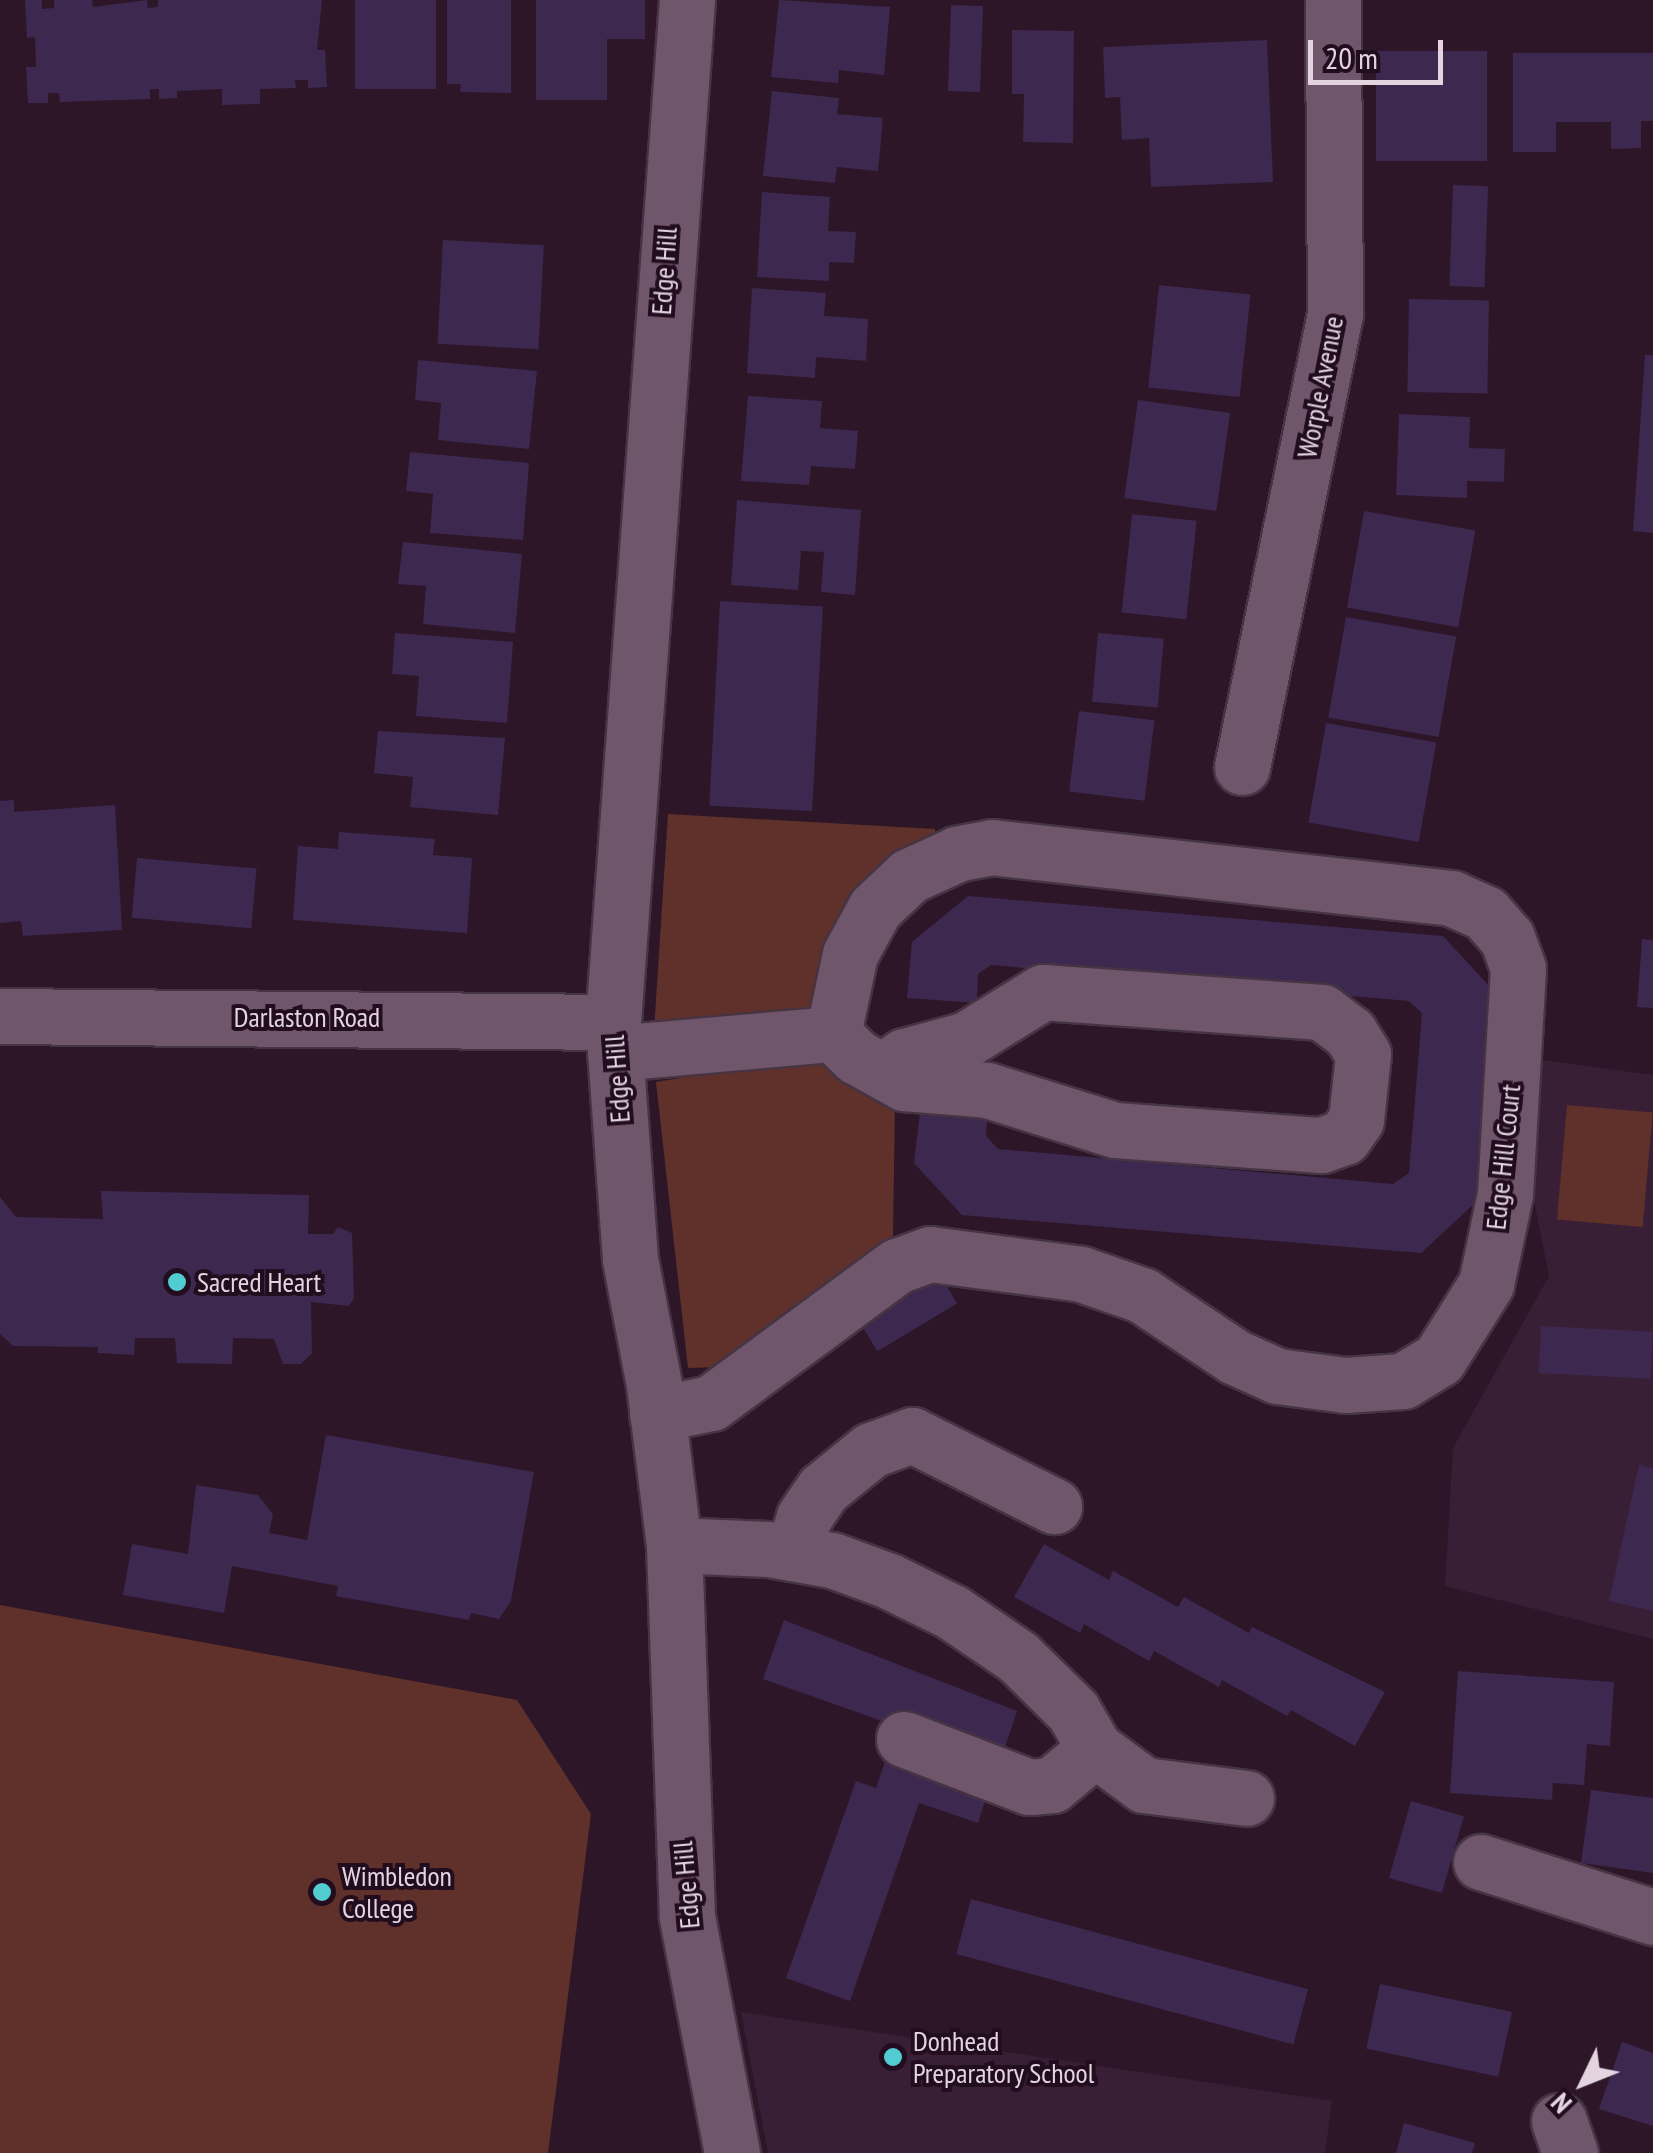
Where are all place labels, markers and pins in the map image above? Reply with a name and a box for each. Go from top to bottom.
place label: Sacred Heart [197,1265,321,1299]
marker: Sacred Heart [166,1271,188,1293]
place label: Wimbledon College [342,1859,452,1925]
marker: Wimbledon College [311,1881,333,1903]
place label: Donhead Preparatory School [913,2024,1095,2090]
marker: Donhead Preparatory School [882,2046,904,2068]

